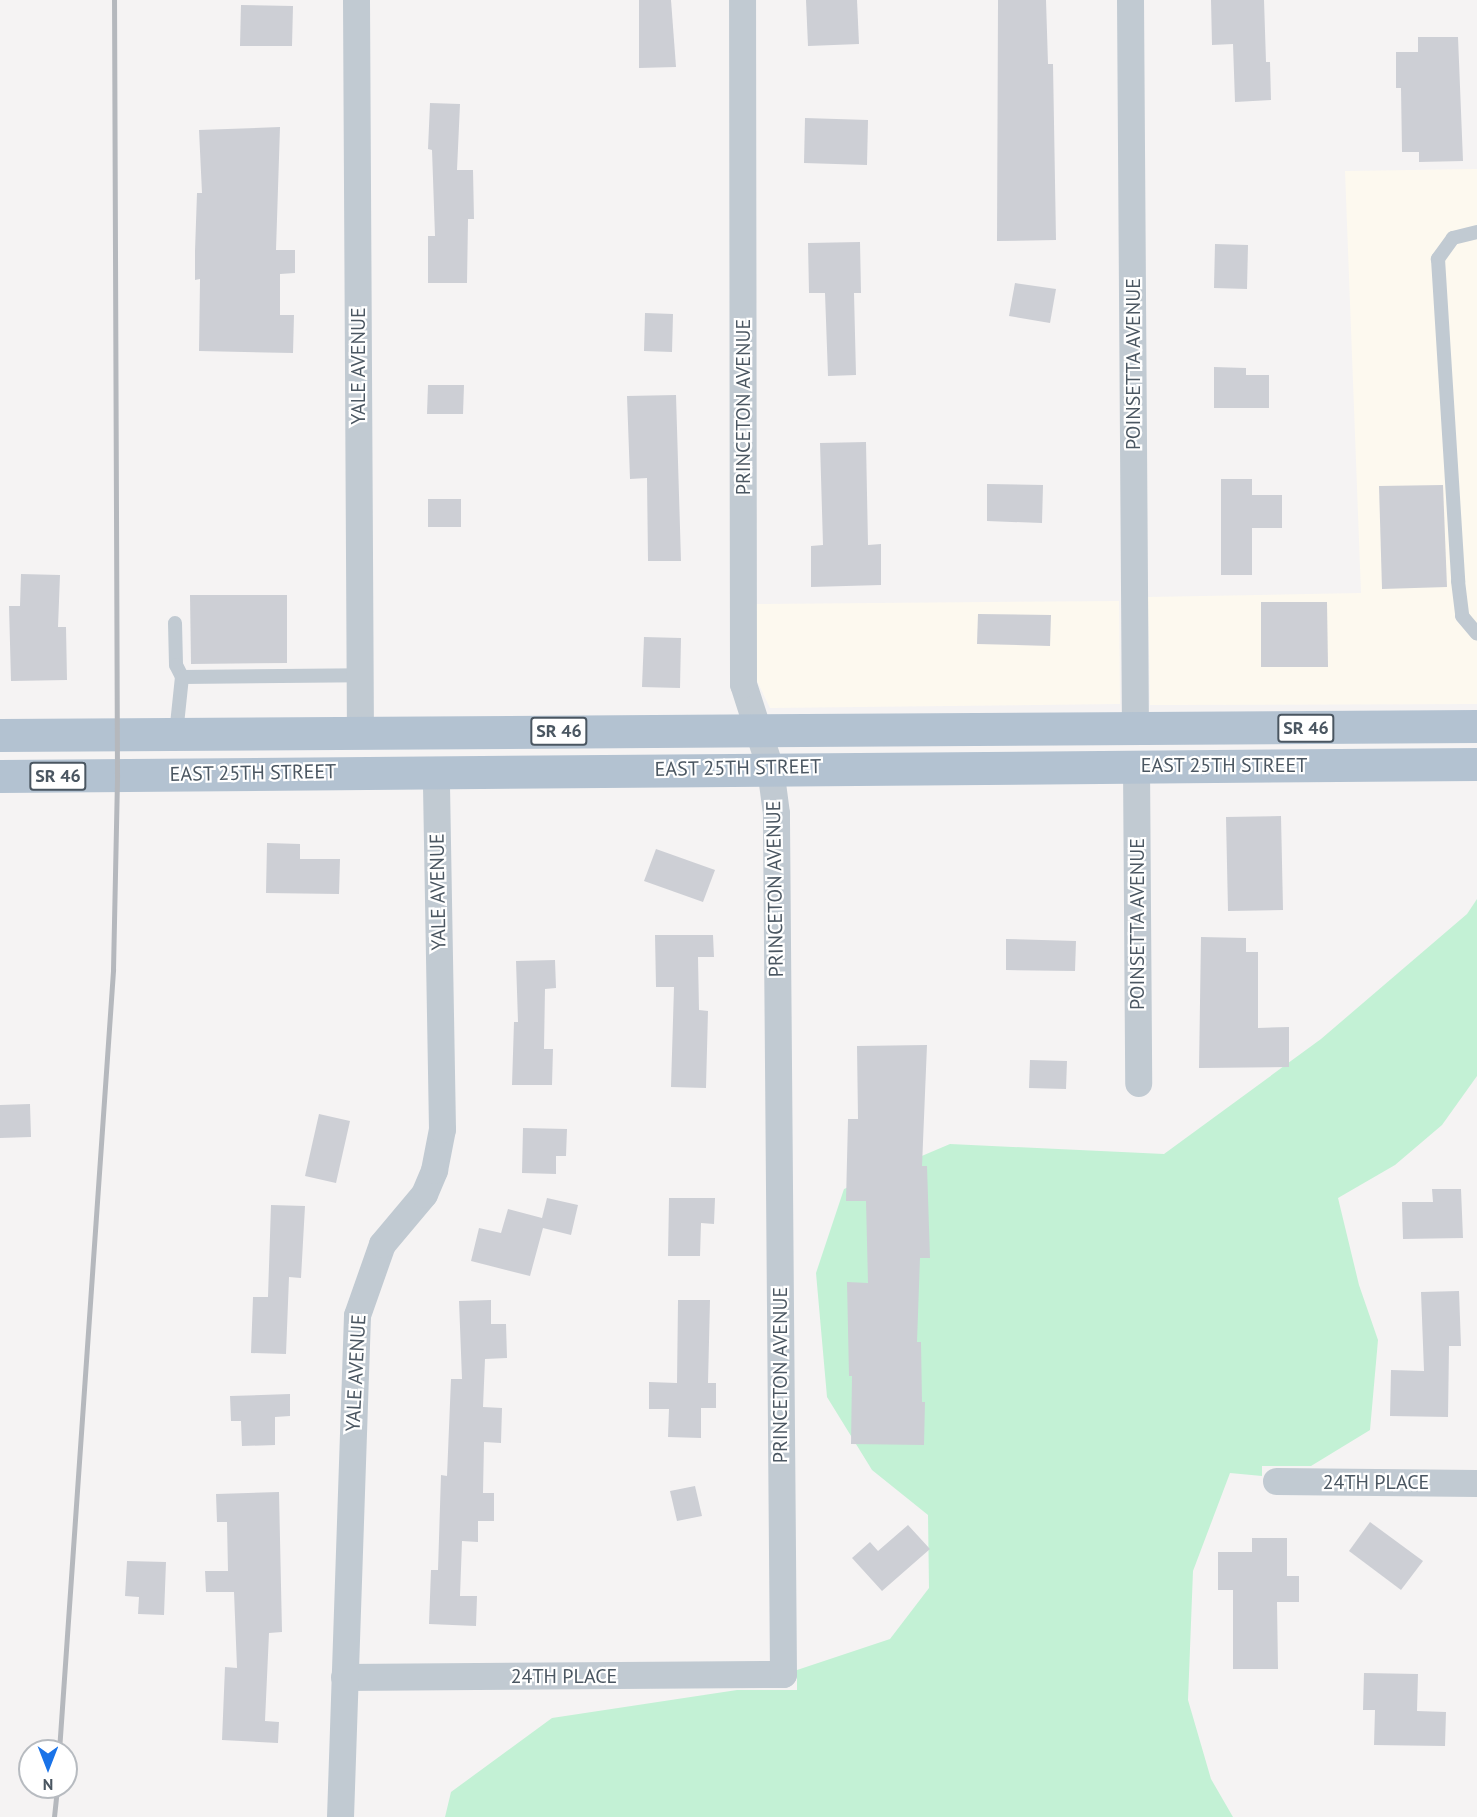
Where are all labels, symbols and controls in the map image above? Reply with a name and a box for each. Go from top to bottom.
street label: POINSETTA AVENUE [1121,277,1145,451]
street label: YALE AVENUE [346,307,370,425]
street label: PRINCETON AVENUE [731,318,755,496]
road number: SR 46 [1276,713,1336,743]
road number: SR 46 [529,716,589,746]
street label: EAST 25TH STREET [1140,753,1308,777]
street label: EAST 25TH STREET [654,755,822,781]
street label: EAST 25TH STREET [169,760,337,786]
road number: SR 46 [28,761,88,791]
street label: PRINCETON AVENUE [761,800,789,978]
street label: YALE AVENUE [425,833,451,951]
street label: POINSETTA AVENUE [1125,837,1149,1011]
street label: PRINCETON AVENUE [768,1286,792,1464]
street label: YALE AVENUE [341,1313,371,1433]
street label: 24TH PLACE [1323,1470,1429,1494]
street label: 24TH PLACE [511,1664,617,1688]
north arrow [18,1739,78,1799]
text: N [43,1775,53,1795]

